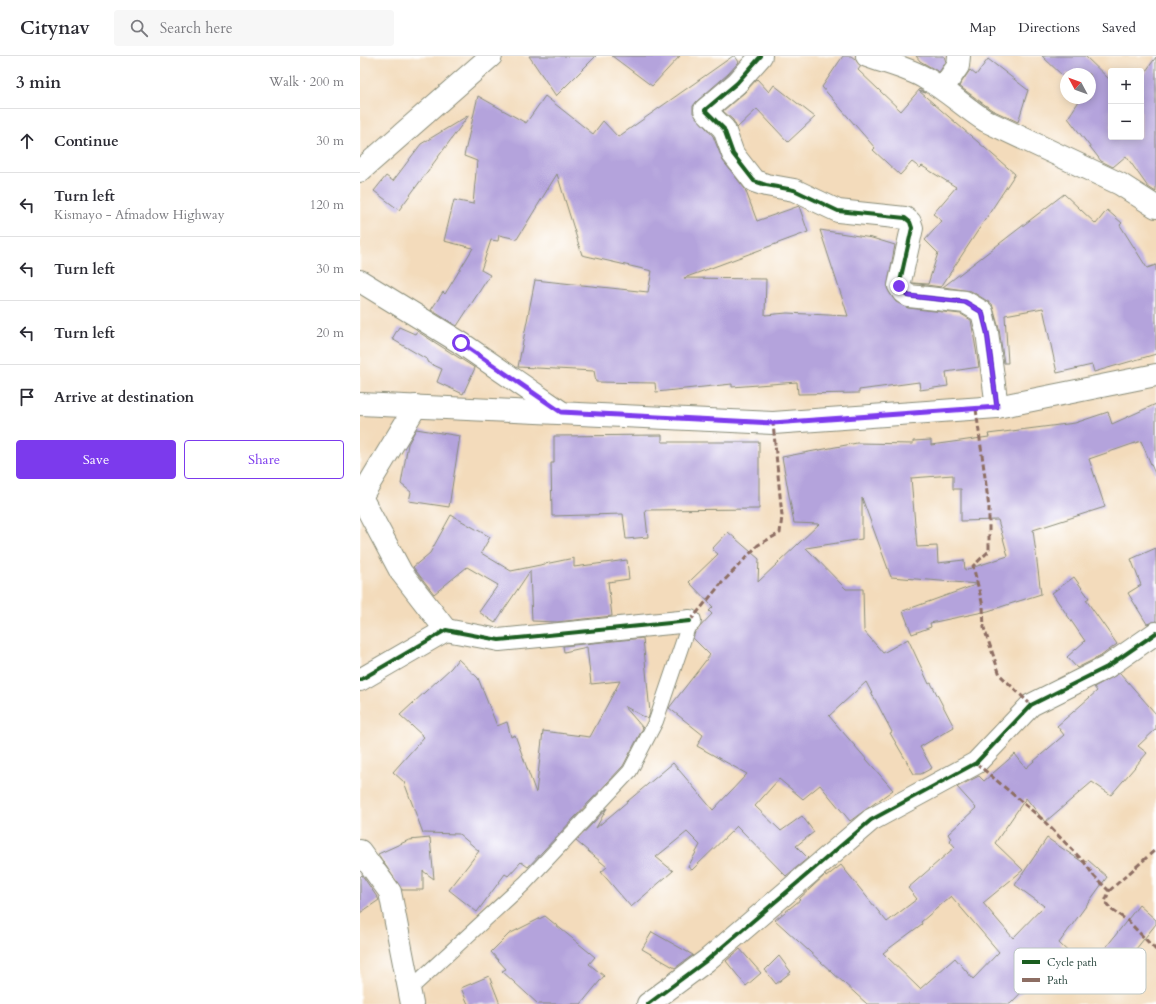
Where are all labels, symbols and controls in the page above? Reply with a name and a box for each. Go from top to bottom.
search box [114,10,394,46]
text: Citynav [20,15,90,41]
icon: search [128,17,150,39]
text: Search here [160,18,233,38]
text: Map [970,18,996,37]
text: Directions [1018,18,1080,37]
text: Saved [1102,18,1136,37]
north arrow [1060,68,1096,104]
map controls [1108,68,1144,140]
button: + [1108,68,1144,104]
text: 3 min [16,71,61,94]
text: Walk · 200 m [269,73,344,91]
button: − [1108,104,1144,140]
icon: ahead [16,130,38,152]
text: Continue [54,131,119,151]
text: 30 m [316,132,344,150]
text: Turn left [54,186,115,206]
icon: left [16,194,38,216]
text: 120 m [310,196,344,214]
text: Kismayo - Afmadow Highway [54,206,225,224]
icon: left [16,258,38,280]
text: Turn left [54,259,115,279]
text: 30 m [316,260,344,278]
route end [890,277,908,295]
icon: left [16,322,38,344]
text: Turn left [54,323,115,343]
text: 20 m [316,324,344,342]
route start [452,334,470,352]
icon: arrive [16,386,38,408]
text: Arrive at destination [54,387,194,407]
button: Save [16,440,176,479]
button: Share [184,440,344,479]
legend [1014,948,1146,994]
text: Cycle path [1047,955,1097,970]
text: Path [1047,973,1068,988]

